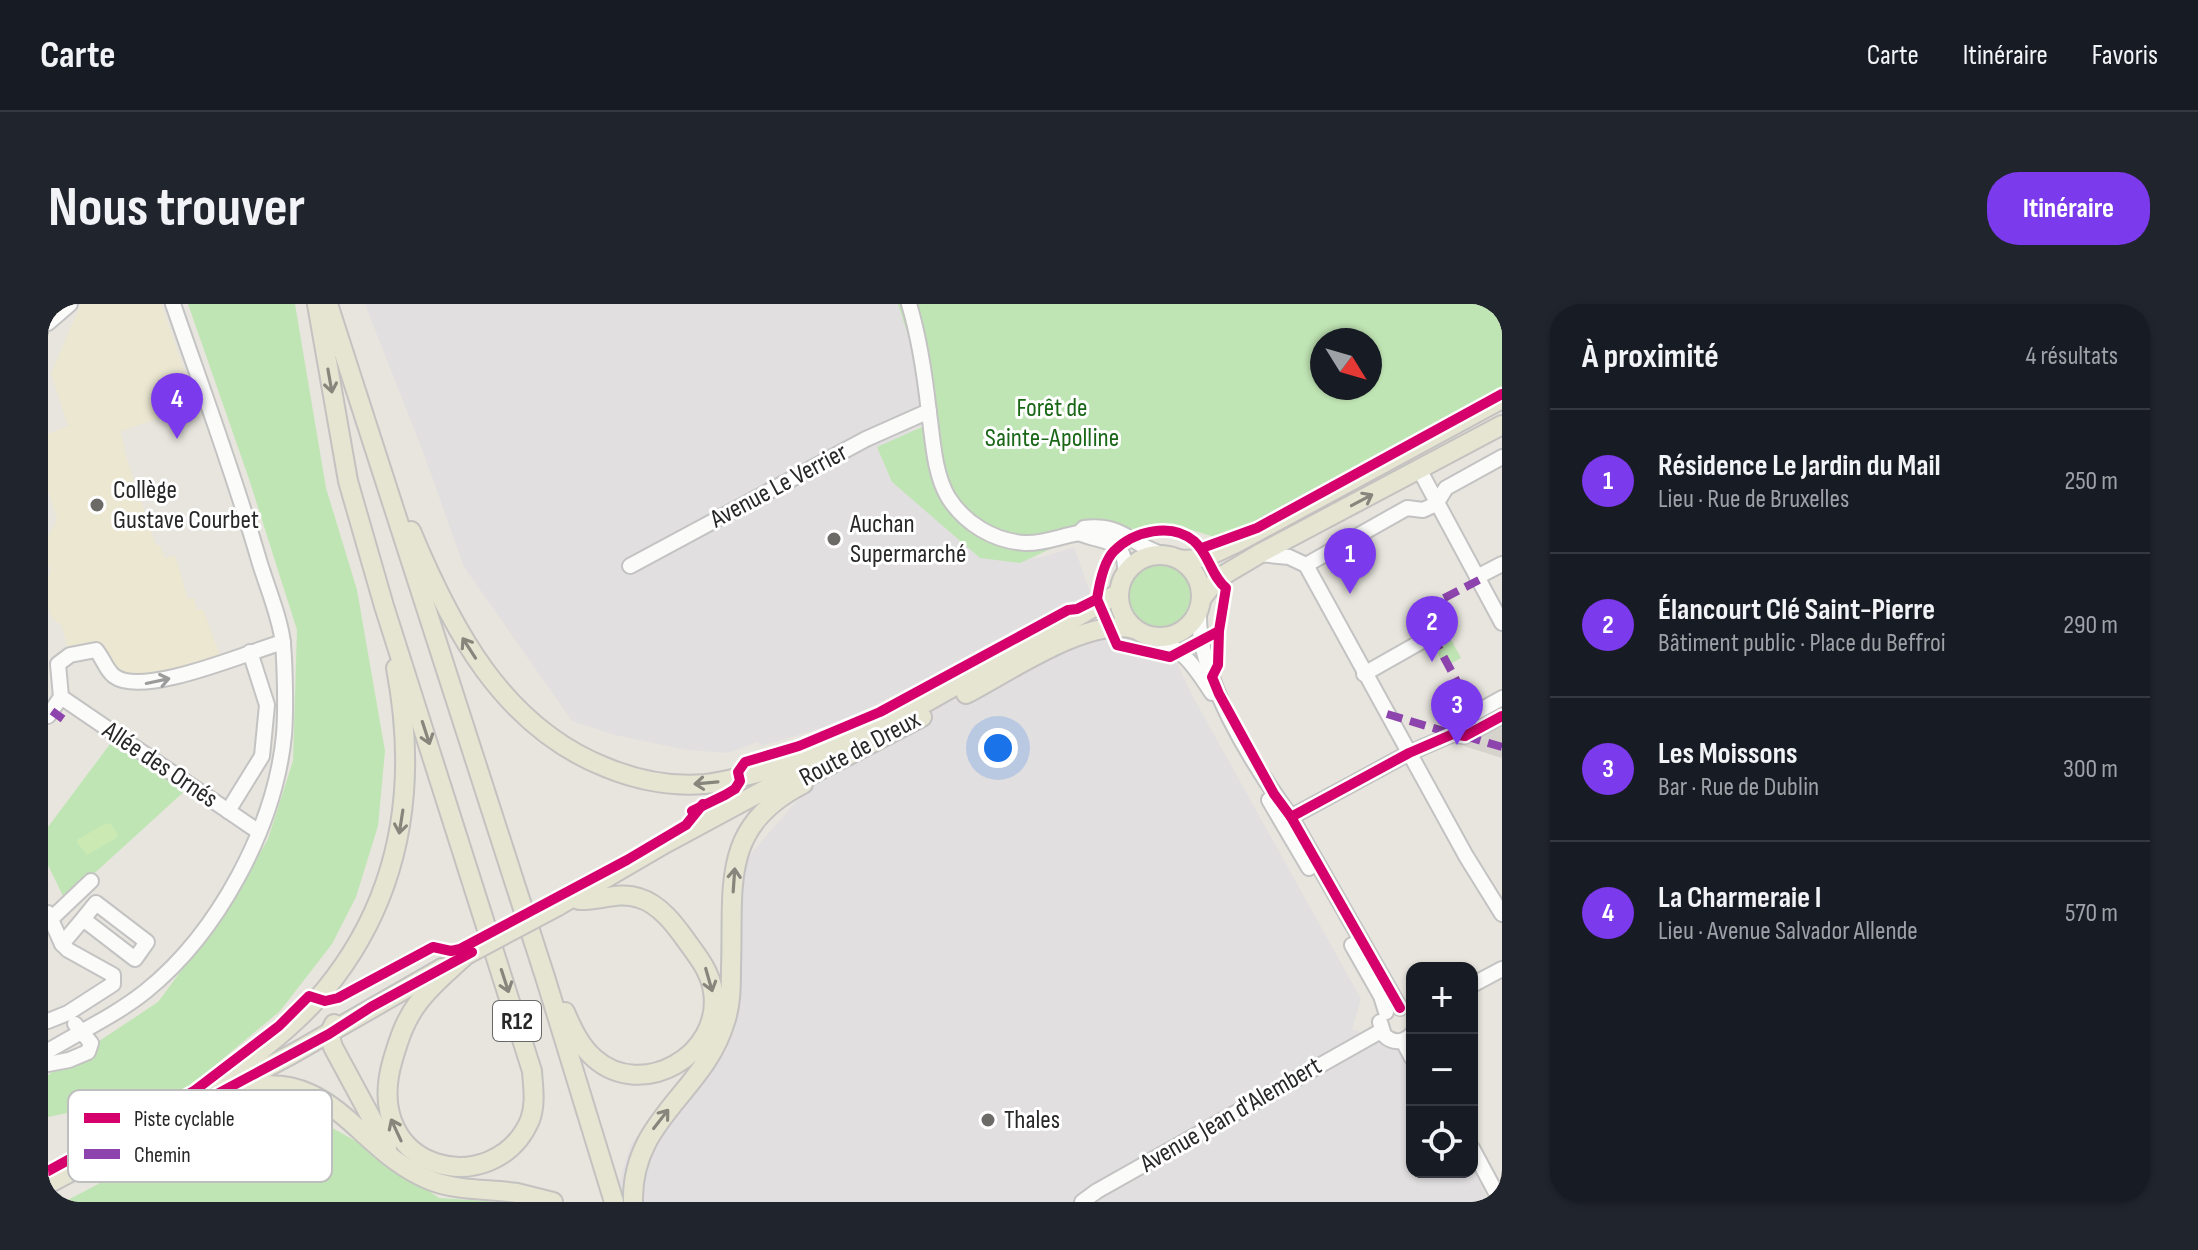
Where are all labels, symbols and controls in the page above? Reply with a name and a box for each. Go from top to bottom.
text: Carte [40,33,116,78]
text: Carte [1867,39,1919,72]
text: Itinéraire [1963,39,2048,72]
text: Favoris [2092,39,2158,72]
button: Itinéraire [1987,172,2150,245]
text: Nous trouver [48,175,305,242]
north arrow [1310,328,1382,400]
text: À proximité [1582,336,1719,377]
text: 4 résultats [2026,341,2118,372]
one-way arrow [324,368,339,393]
pin: 4 [151,373,203,439]
park label: Forêt de Sainte-Apolline [985,393,1119,454]
street label: Avenue Le Verrier [704,437,853,536]
text: Résidence Le Jardin du Mail [1658,448,1941,484]
text: 1 [1603,466,1613,497]
text: 250 m [2064,466,2118,497]
place label: Collège Gustave Courbet [113,475,259,536]
text: Lieu · Rue de Bruxelles [1658,484,1849,515]
one-way arrow [1350,491,1374,507]
marker: Collège Gustave Courbet [88,496,106,514]
place label: Auchan Supermarché [849,509,966,570]
pin: 1 [1324,528,1376,594]
marker: Auchan Supermarché [825,530,843,548]
text: Élancourt Clé Saint-Pierre [1658,592,1935,628]
pin: 2 [1406,596,1458,662]
text: 2 [1602,610,1614,641]
text: 290 m [2063,610,2118,641]
text: Bâtiment public · Place du Beffroi [1658,628,1946,659]
one-way arrow [460,637,476,660]
one-way arrow [145,673,171,688]
pin: 3 [1431,679,1483,745]
street label: Route de Dreux [794,704,926,794]
street label: Allée des Ornés [96,715,223,815]
one-way arrow [420,720,435,745]
your location [978,728,1018,768]
text: Les Moissons [1658,736,1798,772]
text: 3 [1602,754,1614,785]
text: 300 m [2063,754,2118,785]
text: Bar · Rue de Dublin [1658,772,1819,803]
one-way arrow [693,775,720,790]
one-way arrow [393,809,408,834]
one-way arrow [727,867,742,893]
text: La Charmeraie I [1658,880,1821,916]
text: 4 [1602,898,1614,929]
text: 570 m [2065,898,2118,929]
text: Lieu · Avenue Salvador Allende [1658,916,1918,947]
map controls [1406,962,1478,1178]
button: + [1406,962,1478,1034]
one-way arrow [702,967,717,993]
one-way arrow [498,968,513,993]
road number: R12 [493,1001,541,1041]
button: − [1406,1034,1478,1106]
street label: Avenue Jean d'Alembert [1134,1051,1327,1180]
legend [68,1090,332,1182]
place label: Thales [1004,1105,1060,1136]
text: Piste cyclable [134,1106,235,1133]
button: locate [1406,1106,1478,1178]
one-way arrow [653,1109,670,1130]
marker: Thales [979,1111,997,1129]
one-way arrow [388,1118,403,1142]
text: Chemin [134,1142,191,1169]

